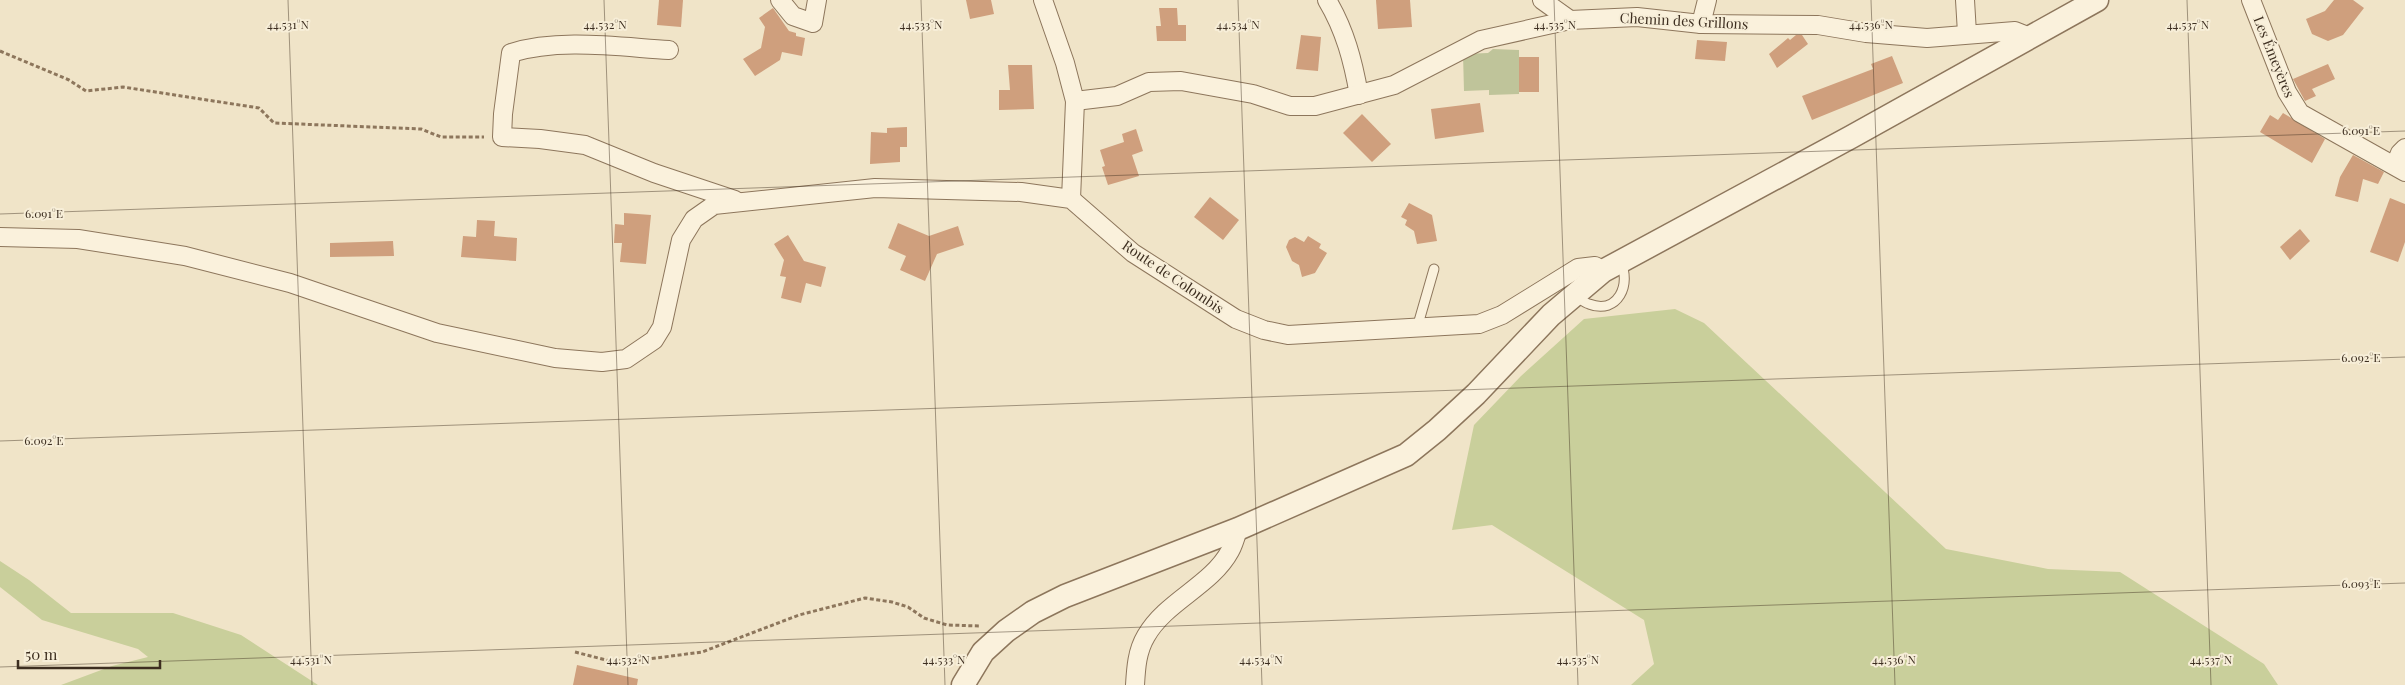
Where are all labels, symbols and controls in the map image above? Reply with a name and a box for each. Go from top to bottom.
street label: Chemin des Grillons [1619,8,1749,33]
street label: Les Émeyères [2249,13,2299,100]
text: 44.531°N [267,16,310,32]
text: 44.532°N [583,16,627,32]
text: 44.533°N [900,16,943,32]
text: 44.534°N [1216,16,1260,32]
text: 44.535°N [1534,16,1577,32]
text: 44.536°N [1849,16,1893,32]
text: 44.537°N [2167,16,2210,32]
text: 6.091°E [2342,122,2380,138]
text: 6.091°E [25,205,63,221]
street label: Route de Colombis [1119,236,1228,318]
text: 6.092°E [2341,349,2381,365]
text: 6.092°E [24,432,64,448]
text: 6.093°E [2342,575,2380,591]
scale bar [18,638,160,670]
text: 50 m [25,644,58,664]
text: 44.531°N [290,651,333,667]
text: 44.532°N [606,651,650,667]
text: 44.533°N [923,651,966,667]
text: 44.534°N [1239,651,1283,667]
text: 44.535°N [1557,651,1600,667]
text: 44.536°N [1872,651,1916,667]
text: 44.537°N [2190,651,2233,667]

